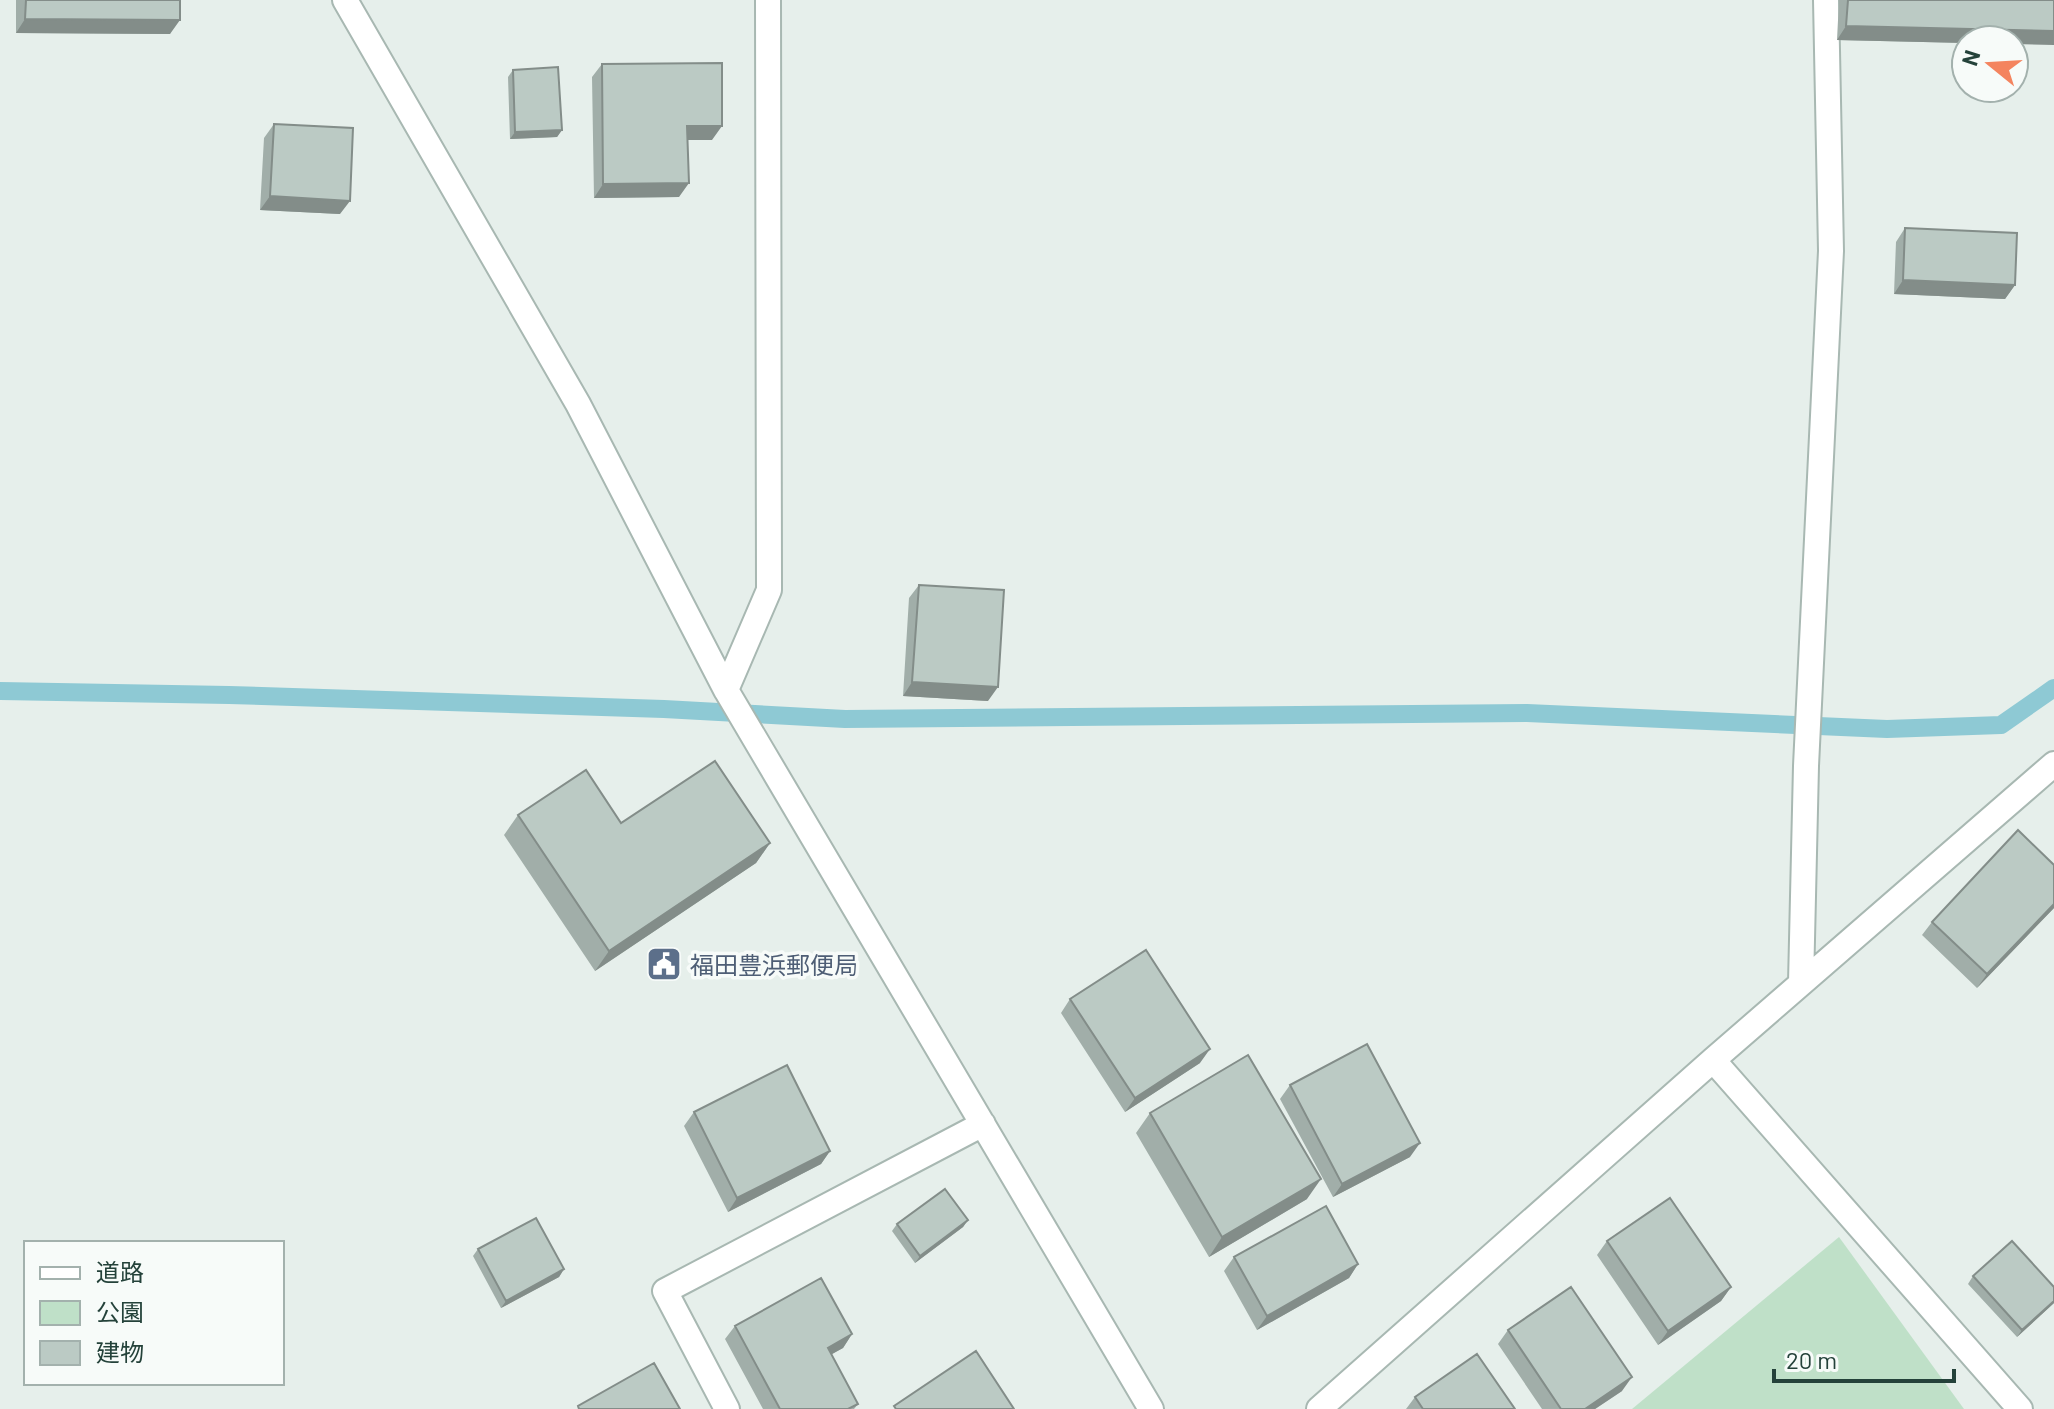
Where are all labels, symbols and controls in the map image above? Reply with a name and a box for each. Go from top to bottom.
north arrow [1950,24,2030,104]
text: N [1955,47,1985,68]
public building icon: 福田豊浜郵便局 [645,945,683,983]
place label: 福田豊浜郵便局 [690,950,858,979]
legend [24,1241,284,1385]
text: 道路 [96,1257,144,1286]
text: 公園 [96,1297,144,1326]
scale bar [1774,1333,1954,1383]
text: 建物 [96,1337,144,1366]
text: 20 m [1786,1345,1837,1374]

